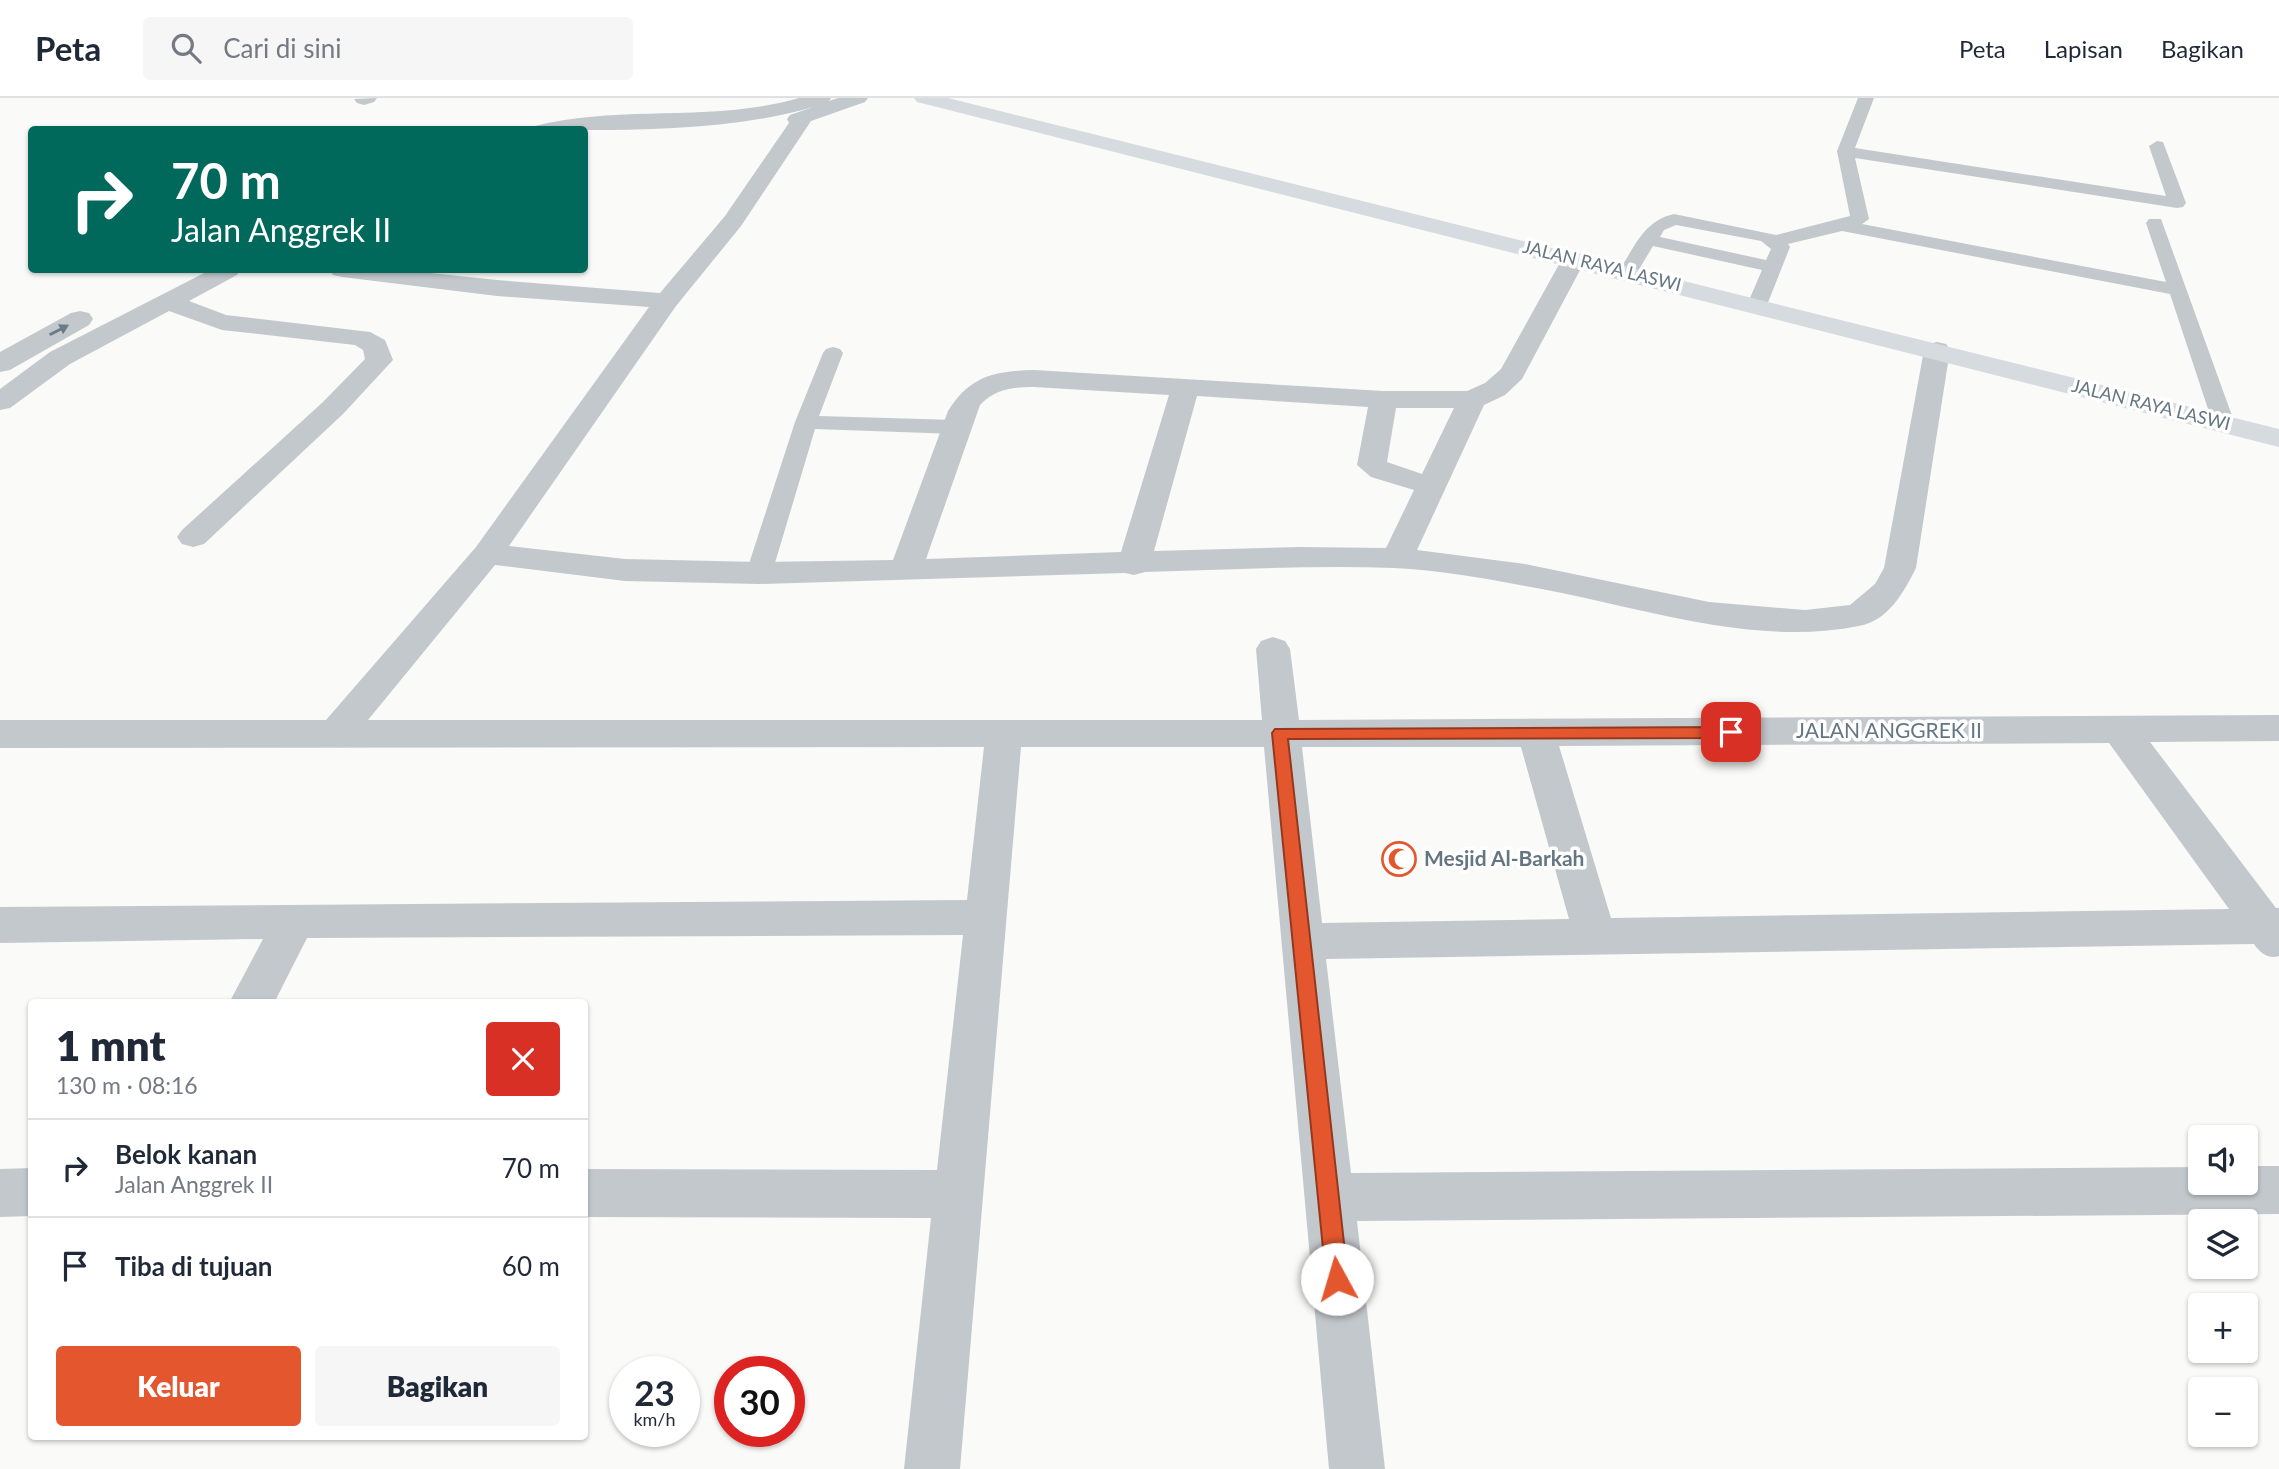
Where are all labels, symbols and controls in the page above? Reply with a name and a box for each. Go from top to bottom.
search box [143,17,633,80]
text: Peta [35,28,101,68]
icon: search [167,29,205,67]
text: Cari di sini [223,32,342,64]
text: Peta [1959,34,2006,63]
text: Lapisan [2044,34,2123,63]
text: Bagikan [2161,34,2244,63]
text: 70 m [171,151,281,209]
icon: right [56,154,147,245]
text: Jalan Anggrek II [171,210,391,249]
street label: JALAN RAYA LASWI [1521,235,1684,295]
one-way arrow [49,324,69,335]
street label: JALAN RAYA LASWI [2070,374,2233,434]
pin [1701,702,1761,762]
icon: arrive [1712,713,1750,751]
street label: JALAN ANGGREK II [1796,717,1982,742]
mosque icon: Mesjid Al-Barkah [1380,840,1418,878]
place label: Mesjid Al-Barkah [1424,845,1584,870]
text: 1 mnt [56,1020,166,1070]
button: close [486,1022,560,1096]
text: 130 m · 08:16 [56,1071,198,1099]
map controls [2188,1125,2258,1447]
button: sound [2188,1125,2258,1195]
text: Belok kanan [115,1138,257,1170]
icon: right [56,1149,94,1187]
text: 70 m [502,1152,560,1184]
text: Jalan Anggrek II [115,1170,273,1198]
button: layers [2188,1209,2258,1279]
position arrow [1300,1242,1374,1316]
icon: arrive [56,1247,94,1285]
text: Tiba di tujuan [115,1250,273,1282]
text: 60 m [502,1250,560,1282]
button: + [2188,1293,2258,1363]
button: Keluar [56,1346,301,1426]
button: Bagikan [315,1346,560,1426]
speed limit sign: 30 [714,1356,805,1447]
text: 23 [634,1371,675,1413]
button: − [2188,1377,2258,1447]
text: km/h [633,1408,676,1430]

